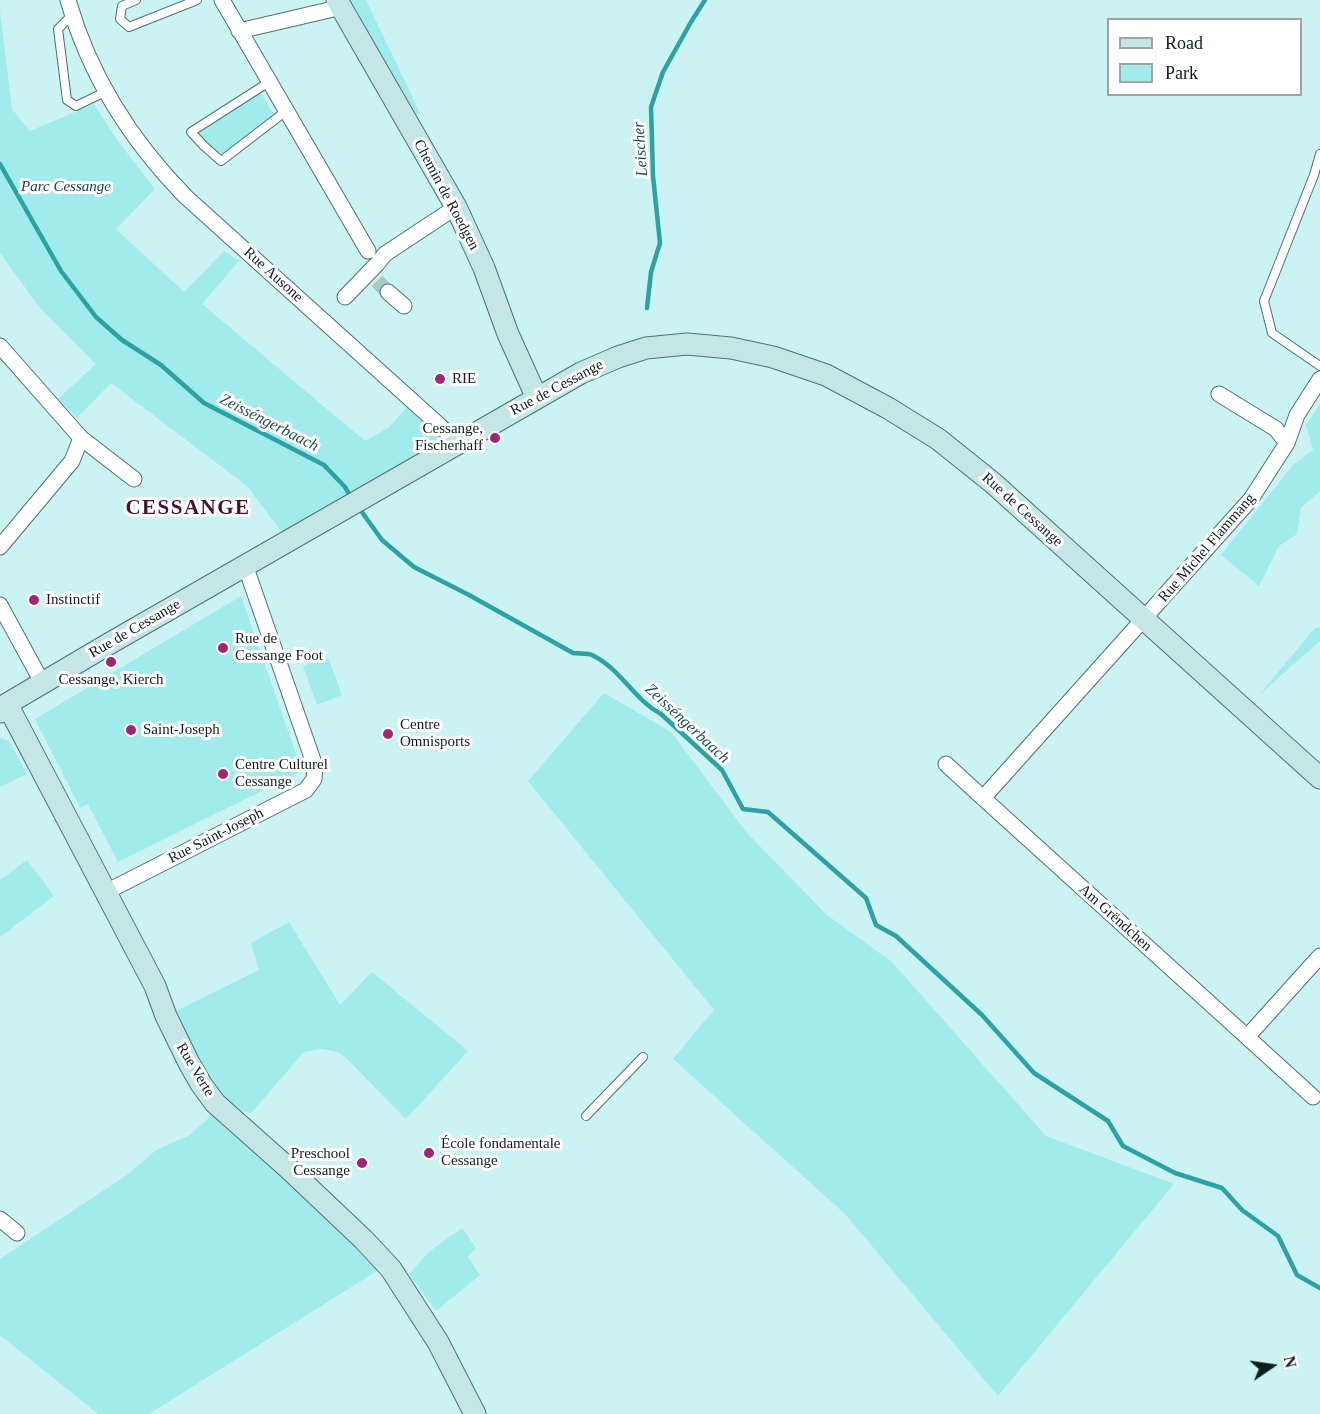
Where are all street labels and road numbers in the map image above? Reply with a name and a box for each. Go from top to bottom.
street label: Chemin de Roedgen [409,137,483,253]
street label: Rue Ausone [240,244,306,306]
street label: Rue de Cessange [508,356,606,420]
street label: Rue de Cessange [978,469,1066,551]
street label: Rue Michel Flammang [1155,490,1259,606]
street label: Rue de Cessange [86,596,184,662]
street label: Rue Saint-Joseph [165,804,267,868]
street label: Am Grëndchen [1075,881,1155,955]
street label: Rue Verte [172,1040,218,1100]

